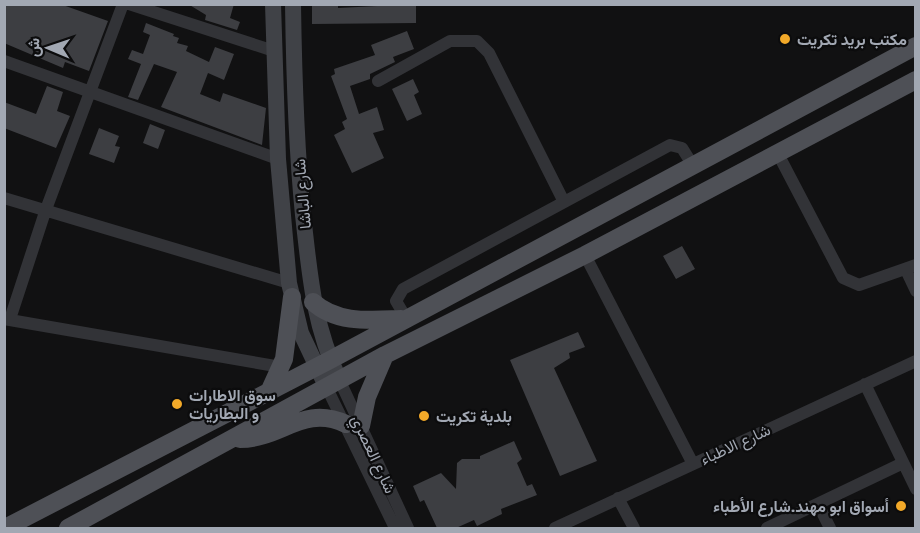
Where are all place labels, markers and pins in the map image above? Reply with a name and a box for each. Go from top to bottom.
place label: مكتب بريد تكريت [797,30,907,50]
marker: مكتب بريد تكريت [778,32,792,46]
place label: سوق الاطارات و البطاريات [189,386,276,424]
marker: سوق الاطارات و البطاريات [170,397,184,411]
place label: بلدية تكريت [436,407,512,427]
marker: بلدية تكريت [417,409,431,423]
place label: أسواق ابو مهند.شارع الأطباء [713,497,889,517]
marker: أسواق ابو مهند.شارع الأطباء [894,499,908,513]

